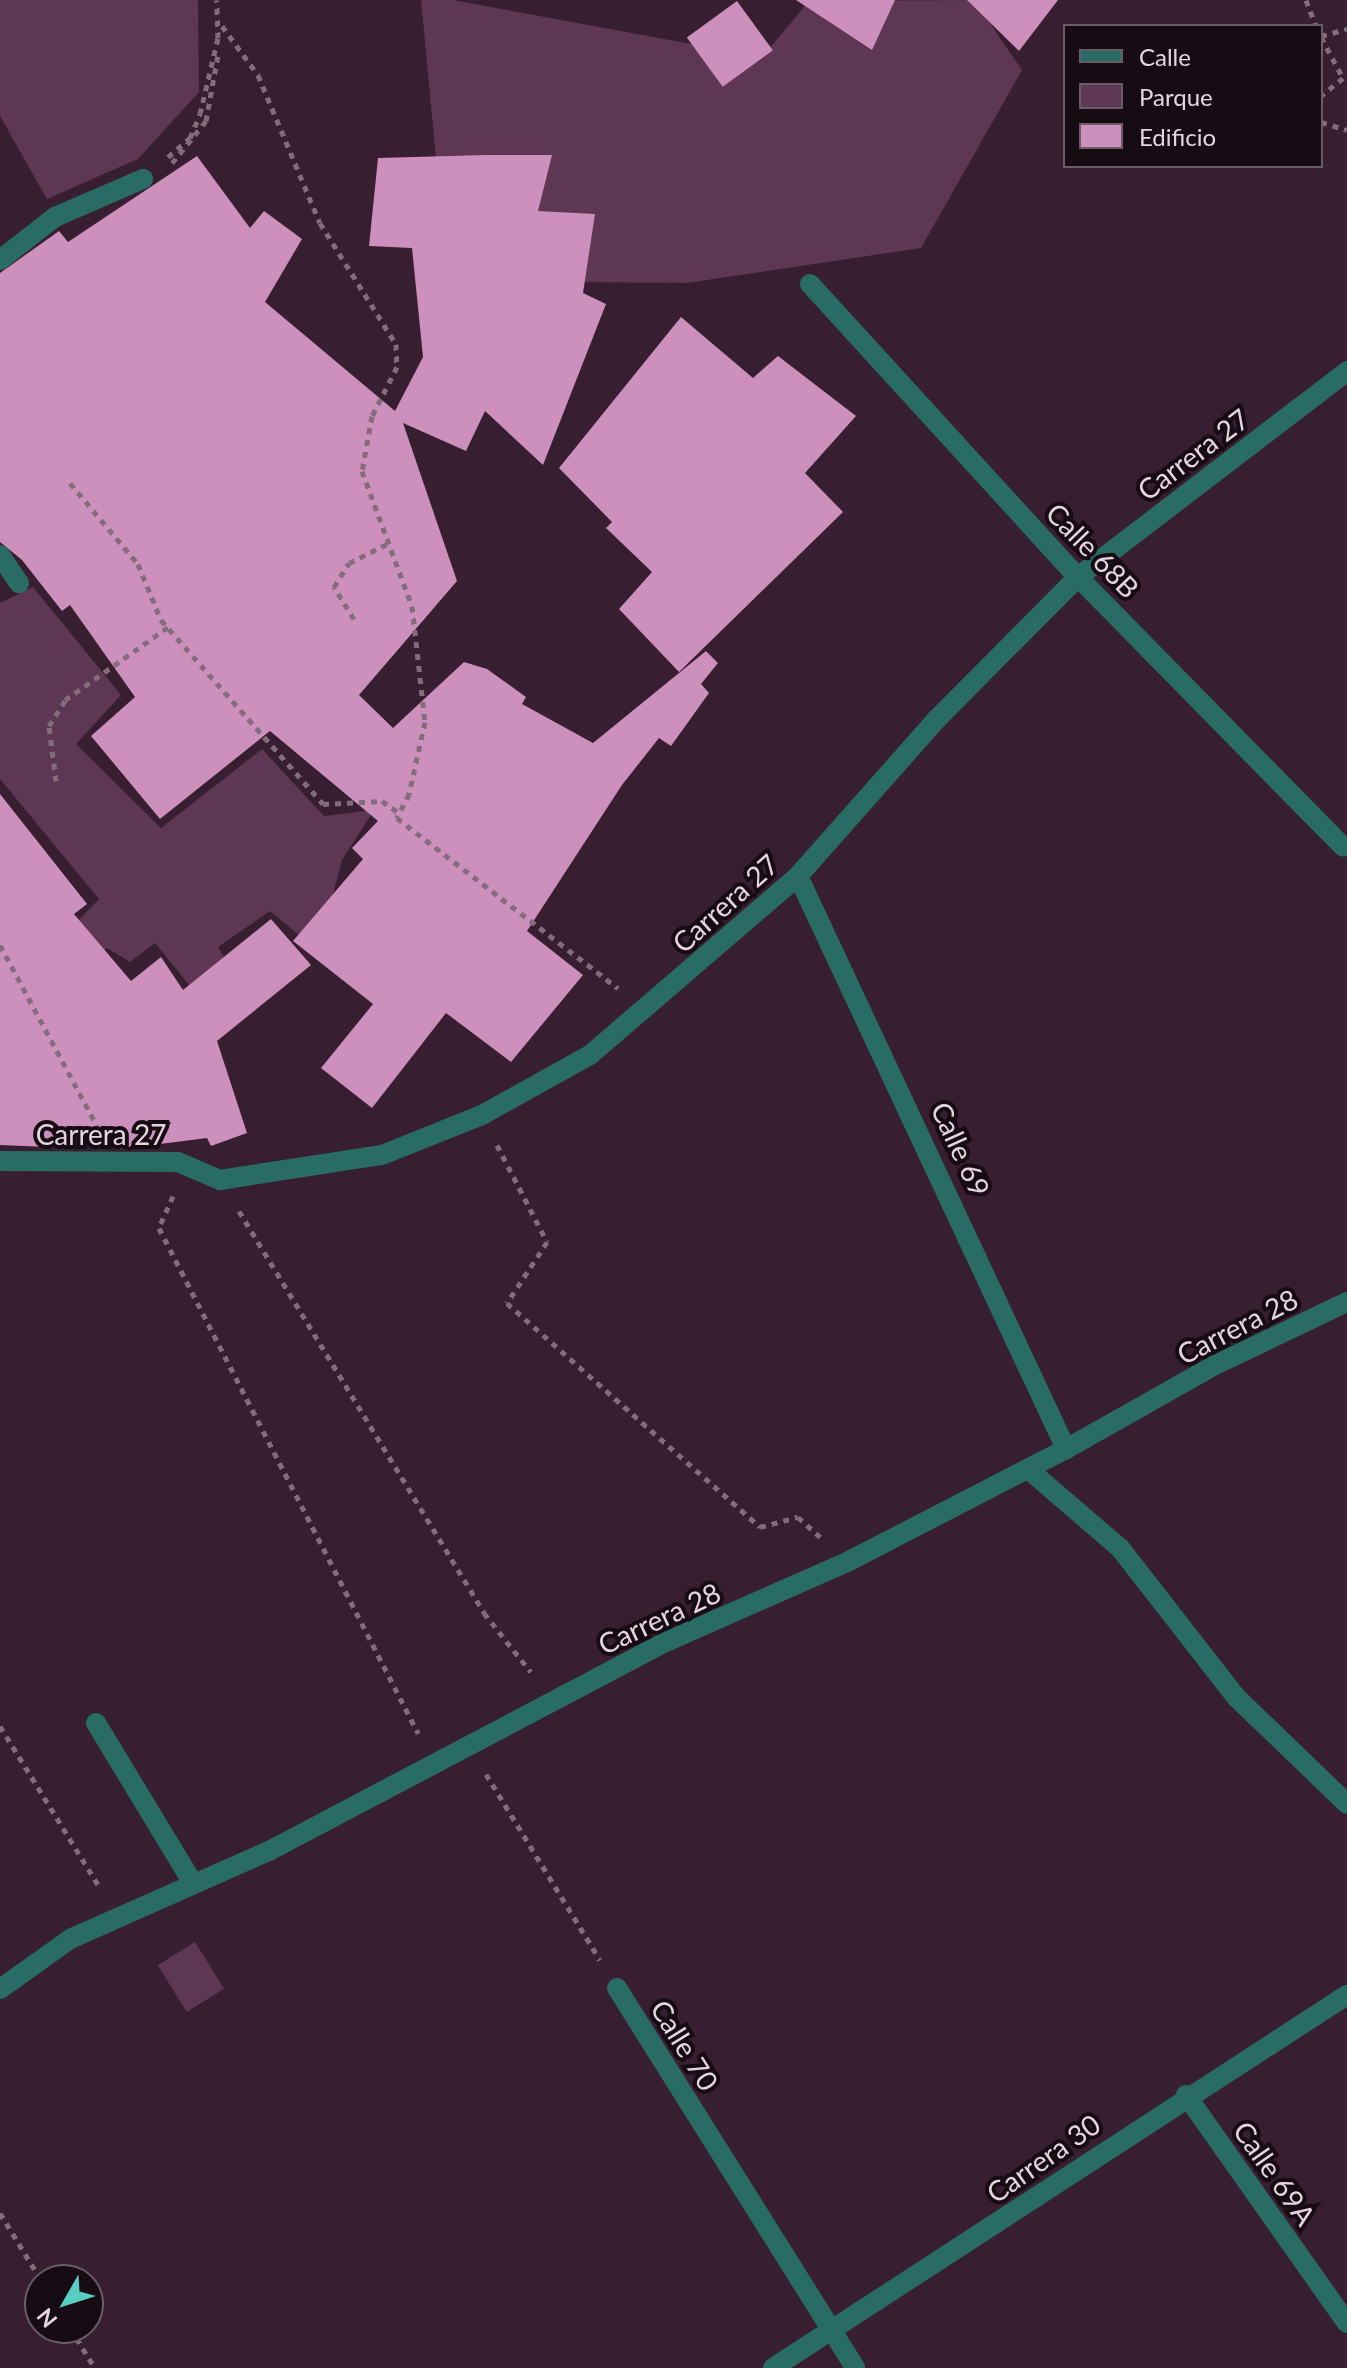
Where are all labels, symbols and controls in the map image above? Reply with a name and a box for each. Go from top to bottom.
legend [1063,24,1323,168]
text: Calle [1139,42,1191,71]
text: Parque [1139,82,1213,111]
text: Edificio [1139,122,1216,151]
street label: Carrera 27 [1131,401,1255,507]
street label: Calle 68B [1040,496,1146,604]
street label: Carrera 27 [665,847,785,959]
street label: Calle 69 [925,1096,997,1202]
street label: Carrera 27 [36,1117,166,1151]
street label: Carrera 28 [1171,1281,1303,1371]
street label: Carrera 28 [593,1575,725,1661]
street label: Calle 70 [644,1994,726,2096]
street label: Carrera 30 [980,2107,1106,2209]
street label: Calle 69A [1227,2115,1323,2231]
north arrow [24,2264,104,2344]
text: N [31,2303,62,2333]

